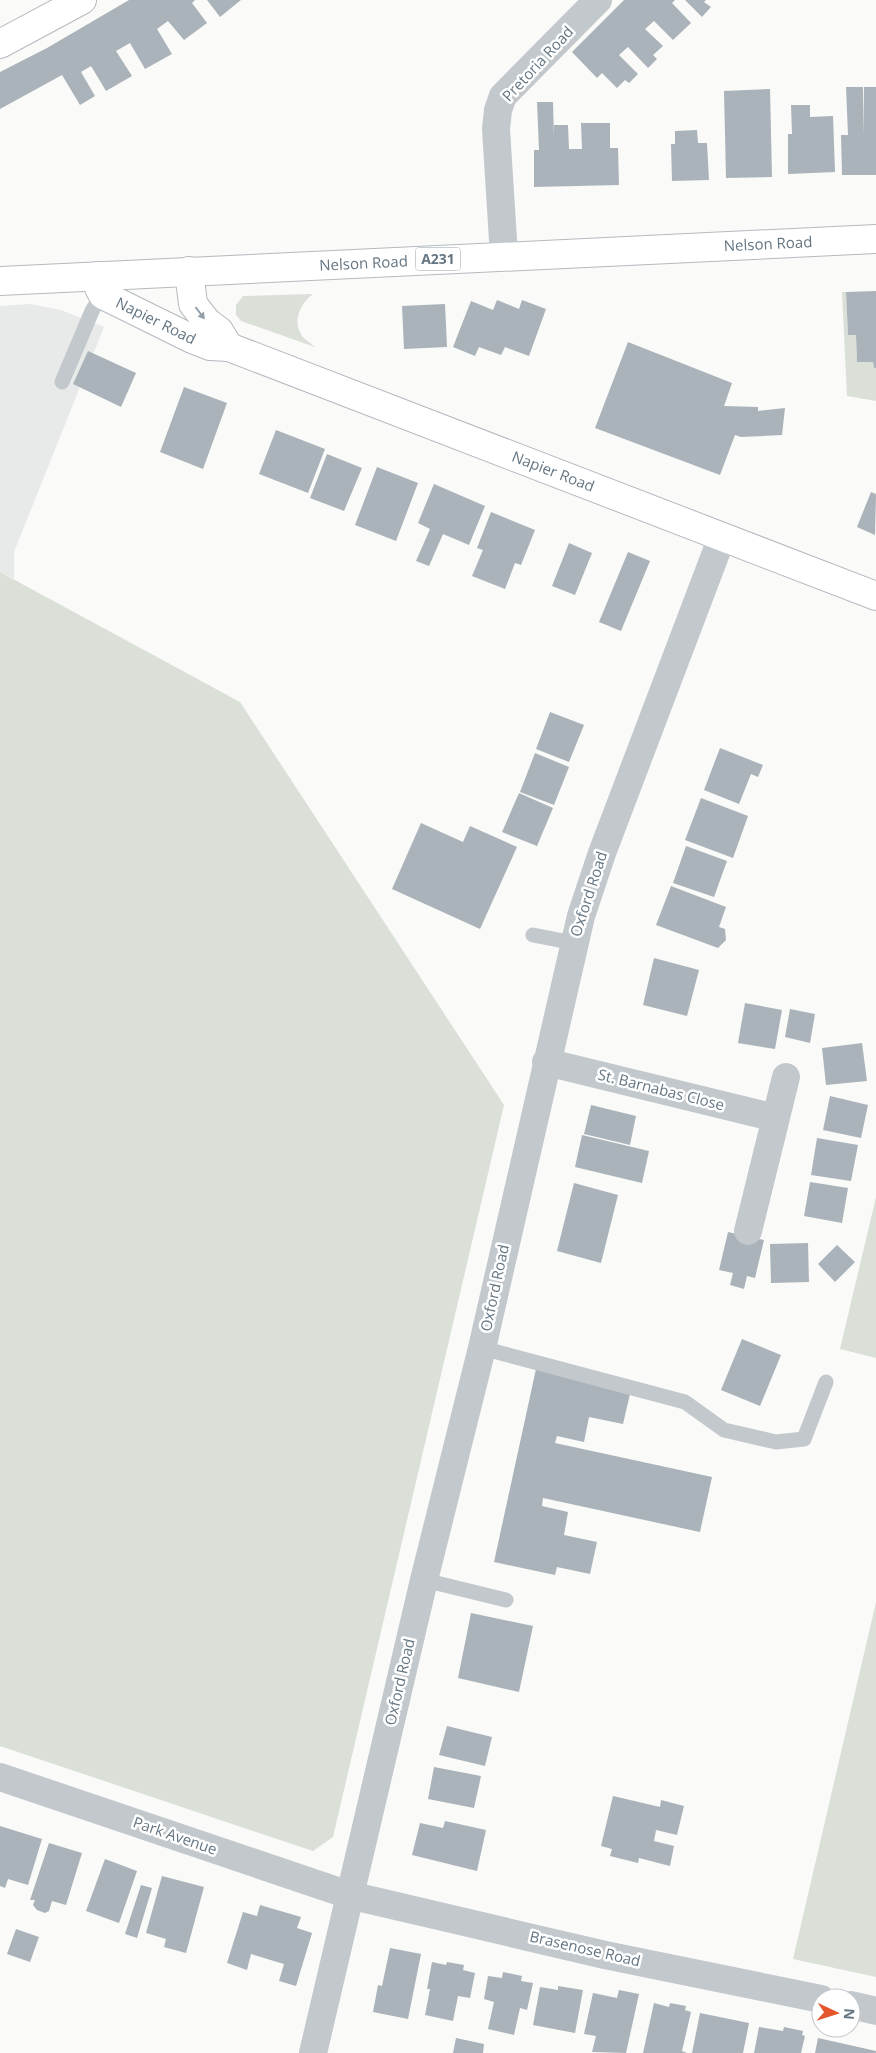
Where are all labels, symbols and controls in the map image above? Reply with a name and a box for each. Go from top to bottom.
street label: Pretoria Road [497,21,577,105]
street label: Nelson Road [723,231,813,255]
road number: A231 [416,248,460,270]
street label: Nelson Road [319,250,408,275]
street label: Napier Road [113,292,200,348]
one-way arrow [195,307,205,320]
street label: Napier Road [509,446,598,496]
street label: Oxford Road [565,848,611,939]
street label: St. Barnabas Close [596,1064,726,1114]
street label: Oxford Road [475,1242,513,1333]
street label: Oxford Road [379,1636,419,1727]
street label: Park Avenue [131,1811,220,1859]
street label: Brasenose Road [528,1926,643,1971]
north arrow [811,1988,861,2038]
text: N [840,2008,859,2020]

